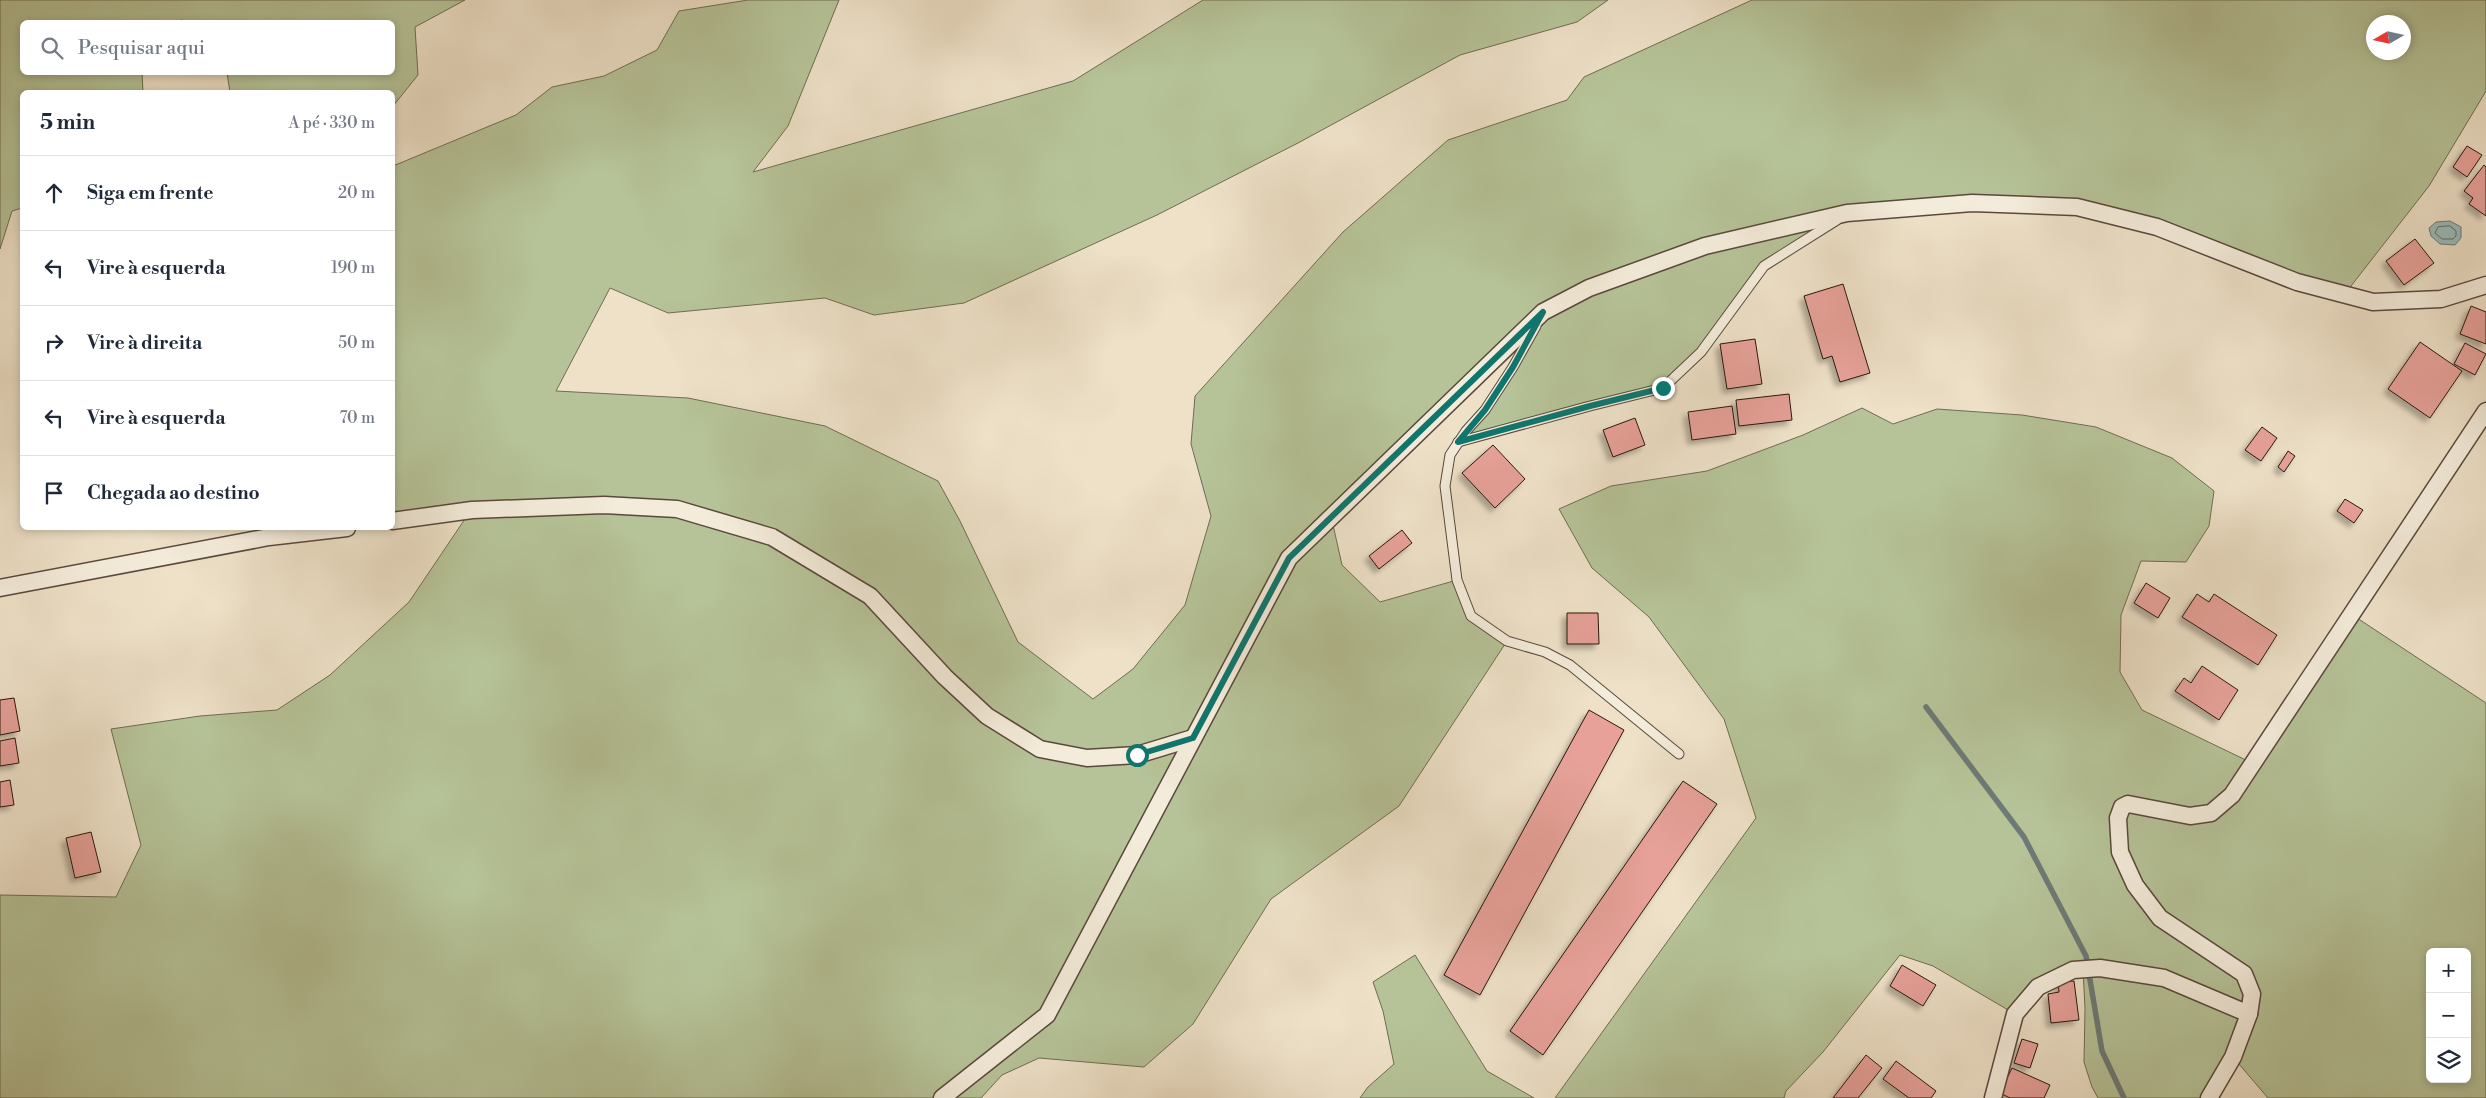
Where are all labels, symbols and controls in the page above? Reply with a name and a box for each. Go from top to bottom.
north arrow [2366,15,2411,60]
search box [20,20,395,75]
icon: search [38,34,66,62]
text: Pesquisar aqui [78,36,205,60]
text: 5 min [40,110,95,136]
text: A pé · 330 m [289,113,375,133]
icon: ahead [40,179,68,207]
text: Siga em frente [87,181,214,205]
text: 20 m [338,183,375,203]
icon: left [40,254,68,282]
text: Vire à esquerda [87,256,226,280]
text: 190 m [331,258,375,278]
icon: right [40,329,68,357]
text: Vire à direita [87,331,202,355]
text: 50 m [338,333,375,353]
route end [1652,377,1675,400]
icon: left [40,404,68,432]
text: Vire à esquerda [87,406,226,430]
text: 70 m [339,408,375,428]
icon: arrive [40,479,68,507]
text: Chegada ao destino [87,481,260,505]
route start [1126,744,1149,767]
map controls [2426,948,2471,1083]
button: + [2426,948,2471,993]
button: − [2426,993,2471,1038]
button: layers [2426,1038,2471,1083]

